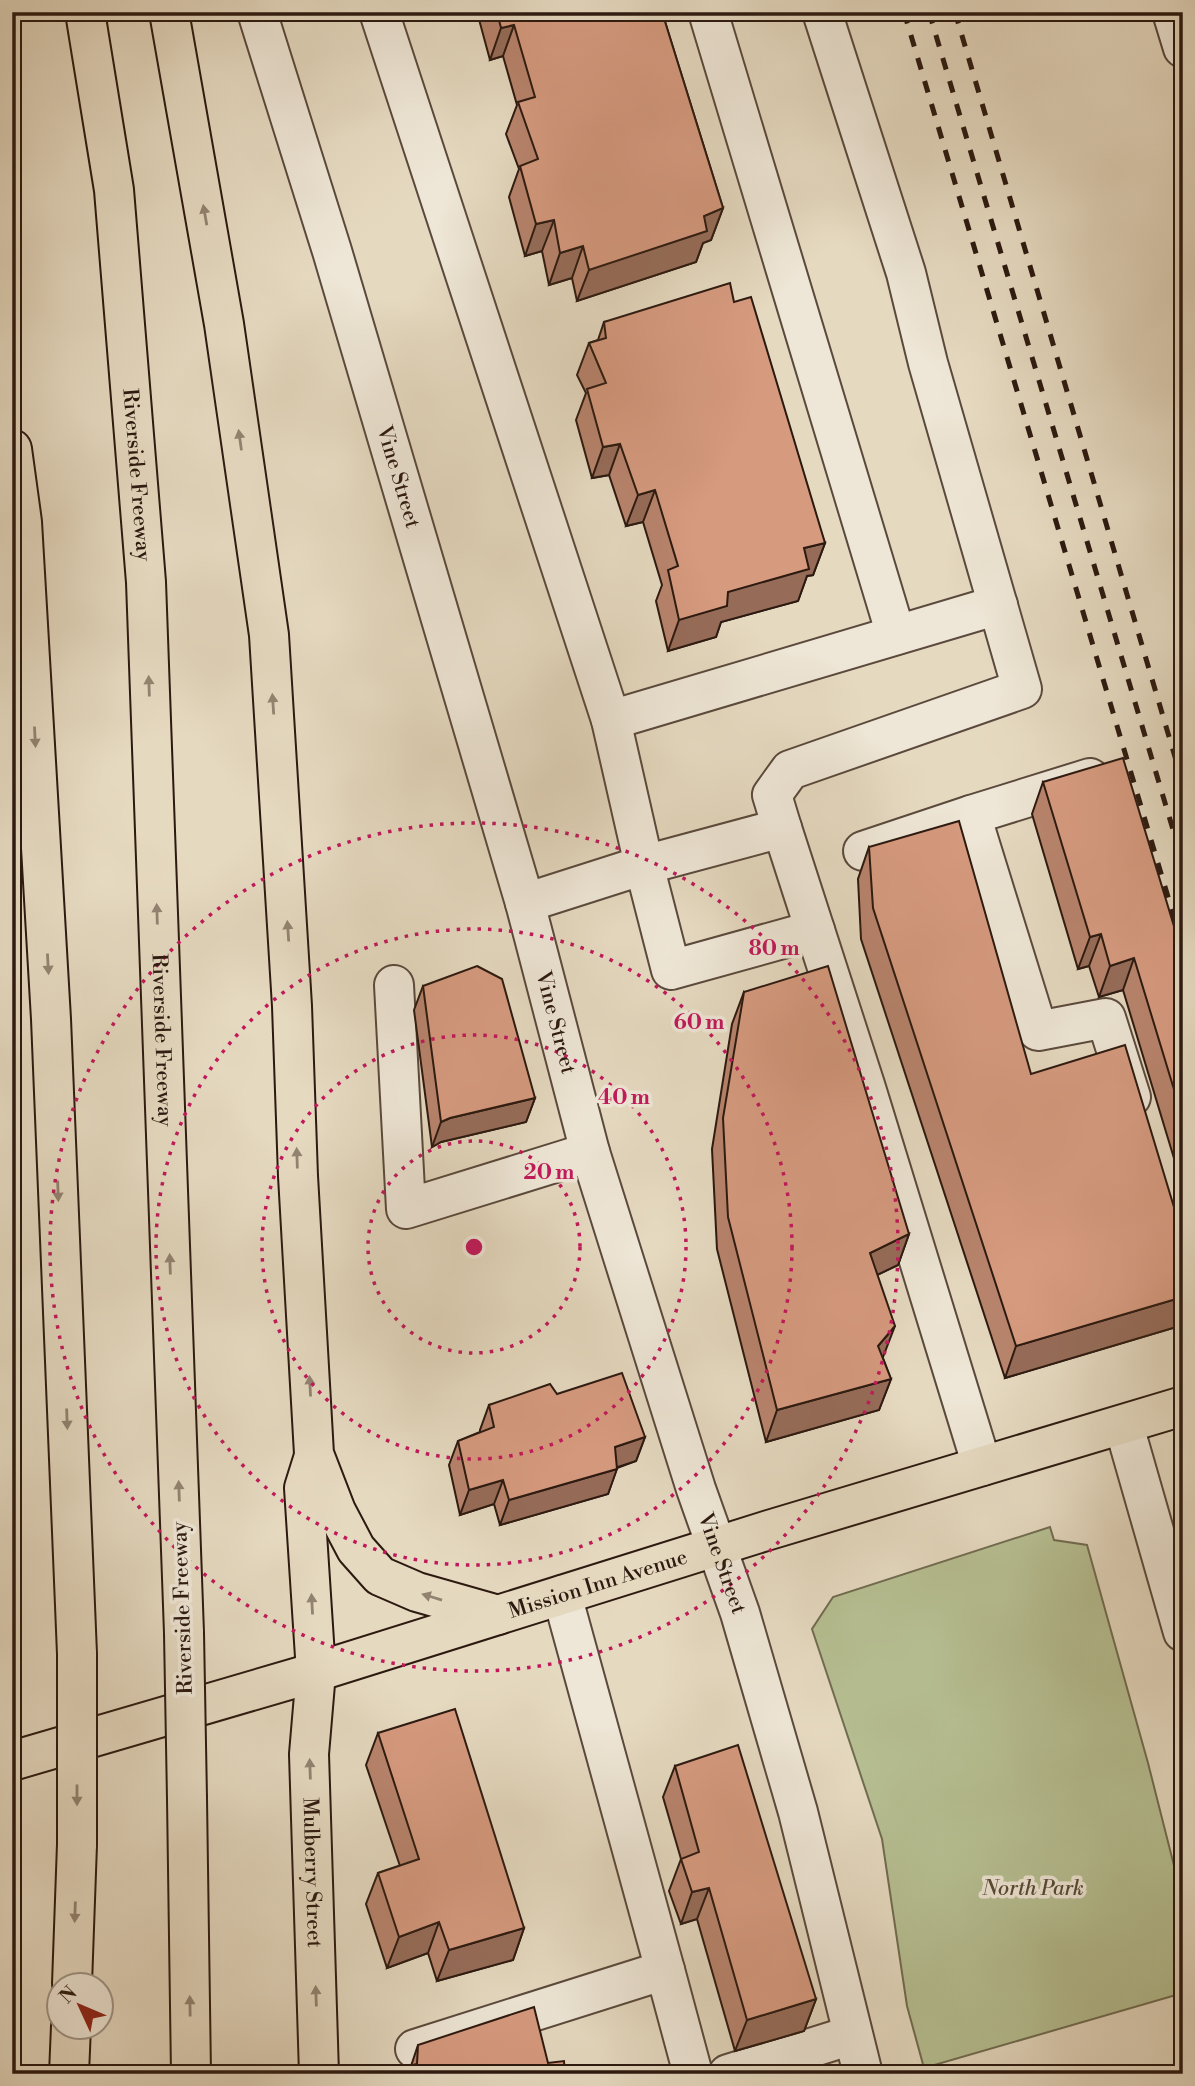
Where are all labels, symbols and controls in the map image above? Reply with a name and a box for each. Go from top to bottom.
one-way arrow [199,204,210,226]
street label: Riverside Freeway [116,387,156,563]
street label: Vine Street [370,422,425,532]
one-way arrow [234,429,245,451]
one-way arrow [144,675,155,697]
one-way arrow [267,693,278,715]
one-way arrow [29,726,40,748]
one-way arrow [152,903,163,925]
one-way arrow [282,920,293,942]
text: 80 m [748,936,800,962]
one-way arrow [43,953,54,975]
street label: Riverside Freeway [145,953,178,1128]
street label: Vine Street [529,968,581,1078]
text: 60 m [674,1010,724,1036]
text: 40 m [598,1085,650,1111]
one-way arrow [292,1147,303,1169]
text: 20 m [524,1160,574,1186]
one-way arrow [53,1181,64,1203]
centre of rings [462,1235,486,1259]
one-way arrow [165,1252,176,1274]
one-way arrow [304,1374,315,1396]
one-way arrow [62,1408,73,1430]
one-way arrow [173,1480,184,1502]
street label: Vine Street [691,1509,751,1618]
street label: Riverside Freeway [167,1520,199,1695]
street label: Mission Inn Avenue [505,1544,691,1625]
one-way arrow [421,1591,442,1601]
one-way arrow [307,1593,318,1615]
one-way arrow [304,1758,315,1780]
one-way arrow [71,1785,83,1807]
street label: Mulberry Street [296,1797,327,1949]
park label: North Park [981,1876,1084,1902]
one-way arrow [69,1901,80,1923]
north arrow [46,1970,116,2040]
text: N [55,1981,82,2009]
one-way arrow [310,1985,322,2007]
one-way arrow [184,1994,196,2016]

